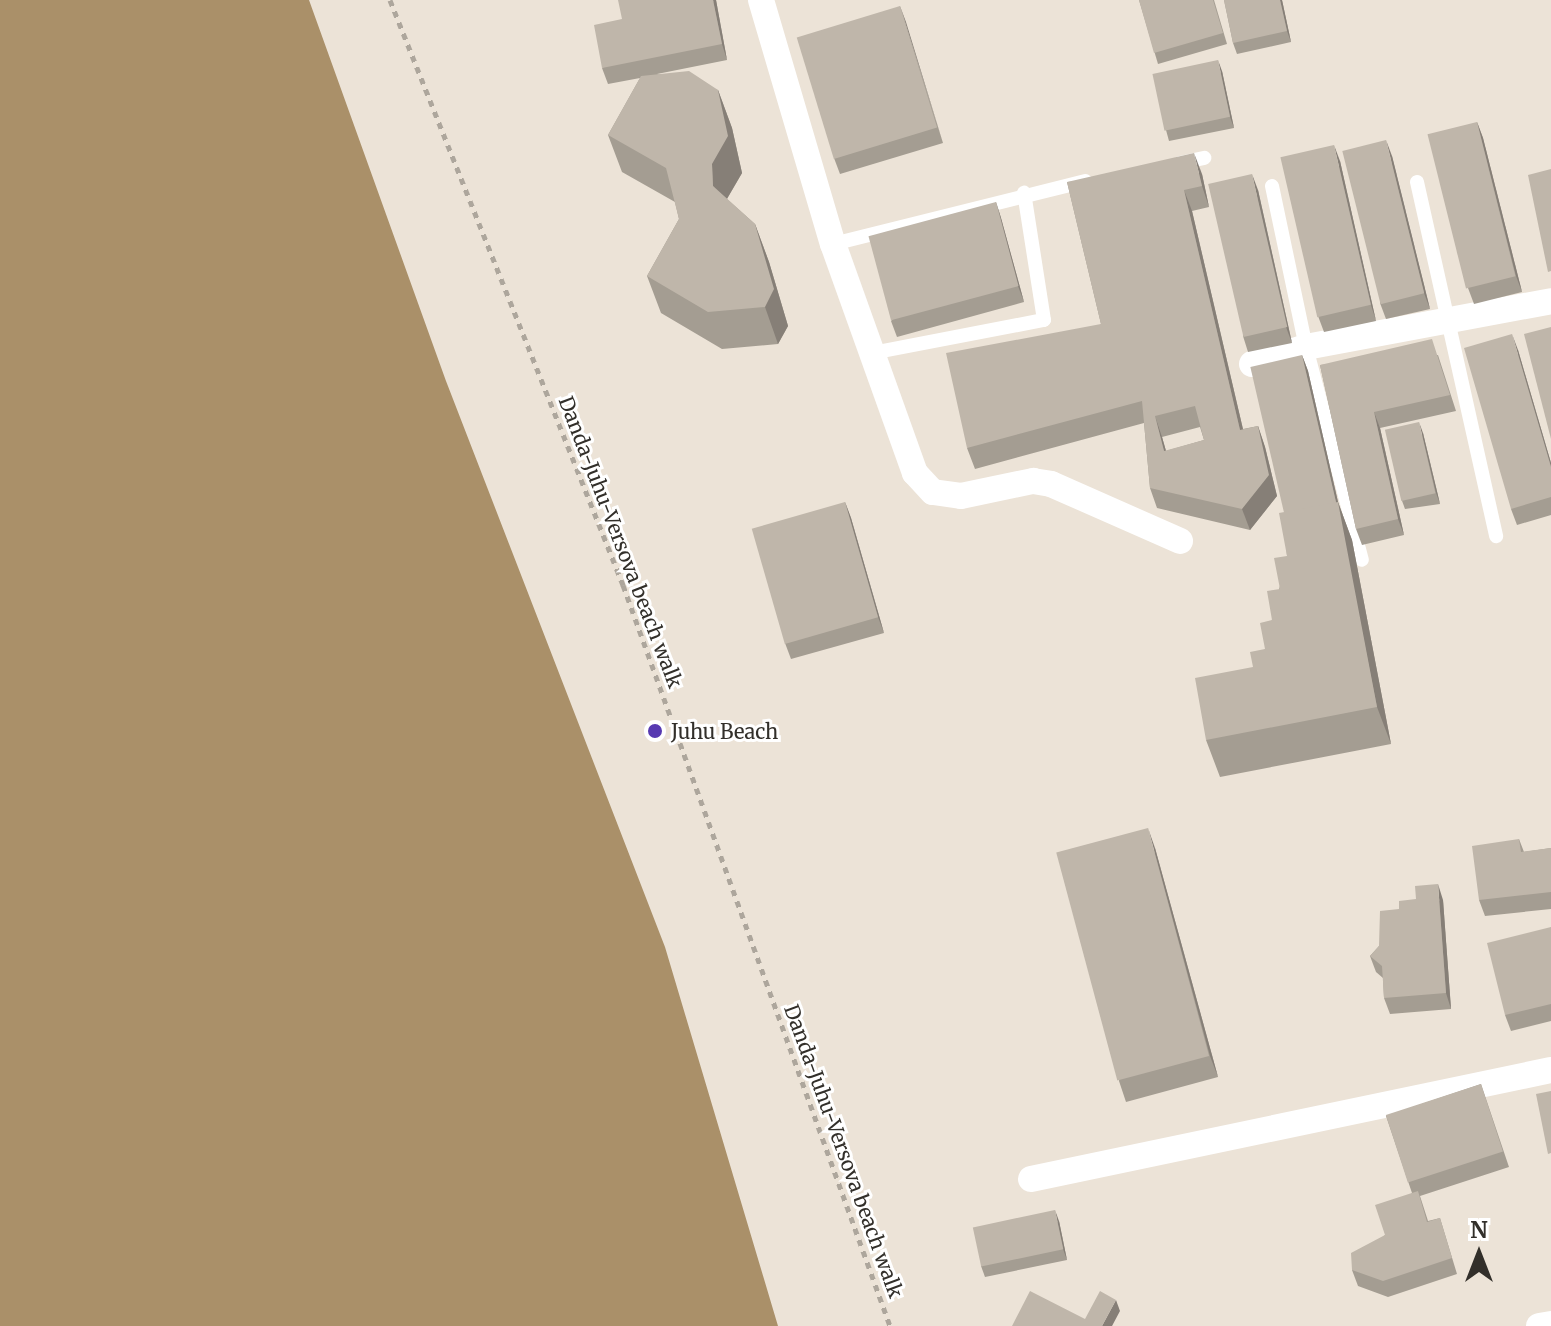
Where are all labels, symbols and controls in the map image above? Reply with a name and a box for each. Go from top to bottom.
street label: Danda-Juhu-Versova beach walk [554,393,688,691]
place label: Juhu Beach [671,719,778,743]
marker: Juhu Beach [646,722,664,740]
street label: Danda-Juhu-Versova beach walk [780,1001,908,1301]
north arrow [1439,1214,1519,1294]
text: N [1470,1216,1488,1244]

